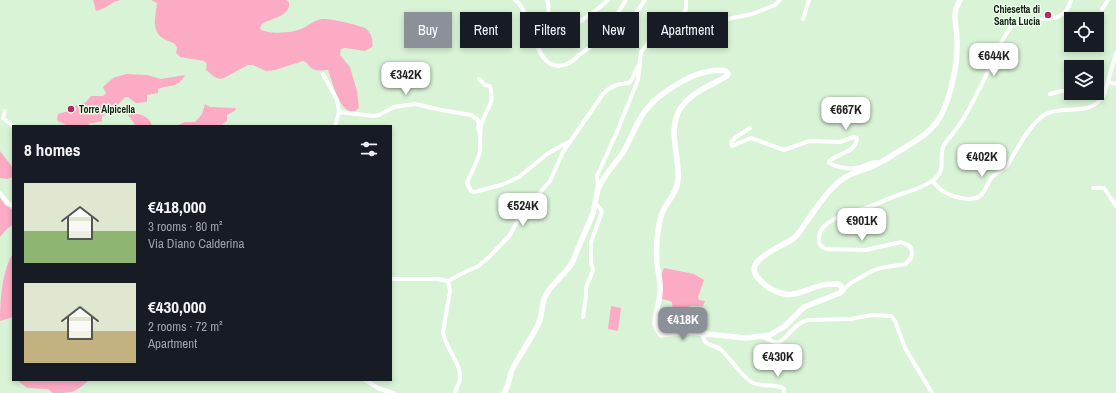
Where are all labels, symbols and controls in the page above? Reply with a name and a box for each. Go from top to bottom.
place label: Chiesetta di Santa Lucia [994,3,1040,28]
marker: Chiesetta di Santa Lucia [1043,10,1053,20]
chip: Buy [404,12,452,48]
chip: Rent [460,12,512,48]
chip: Filters [520,12,580,48]
chip: New [588,12,639,48]
chip: Apartment [647,12,728,48]
map controls [1064,12,1104,100]
button: locate [1064,12,1104,52]
pin: €644K [966,43,1022,77]
text: €644K [978,47,1010,64]
button: layers [1064,60,1104,100]
pin: €342K [378,62,434,96]
text: €342K [390,66,422,83]
pin: €667K [818,97,874,131]
text: €667K [830,101,862,118]
place label: Torre Alpicella [79,103,136,116]
marker: Torre Alpicella [66,104,76,114]
text: 8 homes [24,138,81,161]
icon: filters [358,138,380,160]
pin: €402K [954,144,1010,178]
text: €402K [966,148,998,165]
pin: €524K [495,193,551,227]
text: €418,000 [148,195,206,218]
text: €524K [507,197,539,214]
icon: home [56,199,104,247]
pin: €901K [834,208,890,242]
text: €901K [846,212,878,229]
text: 3 rooms · 80 m² [148,218,223,235]
text: Via Diano Calderina [148,235,244,252]
text: €430,000 [148,295,206,318]
icon: home [56,299,104,347]
pin: €418K [655,307,711,341]
text: €418K [667,311,699,328]
text: 2 rooms · 72 m² [148,318,223,335]
text: Apartment [148,335,197,352]
pin: €430K [750,344,806,378]
text: €430K [762,348,794,365]

